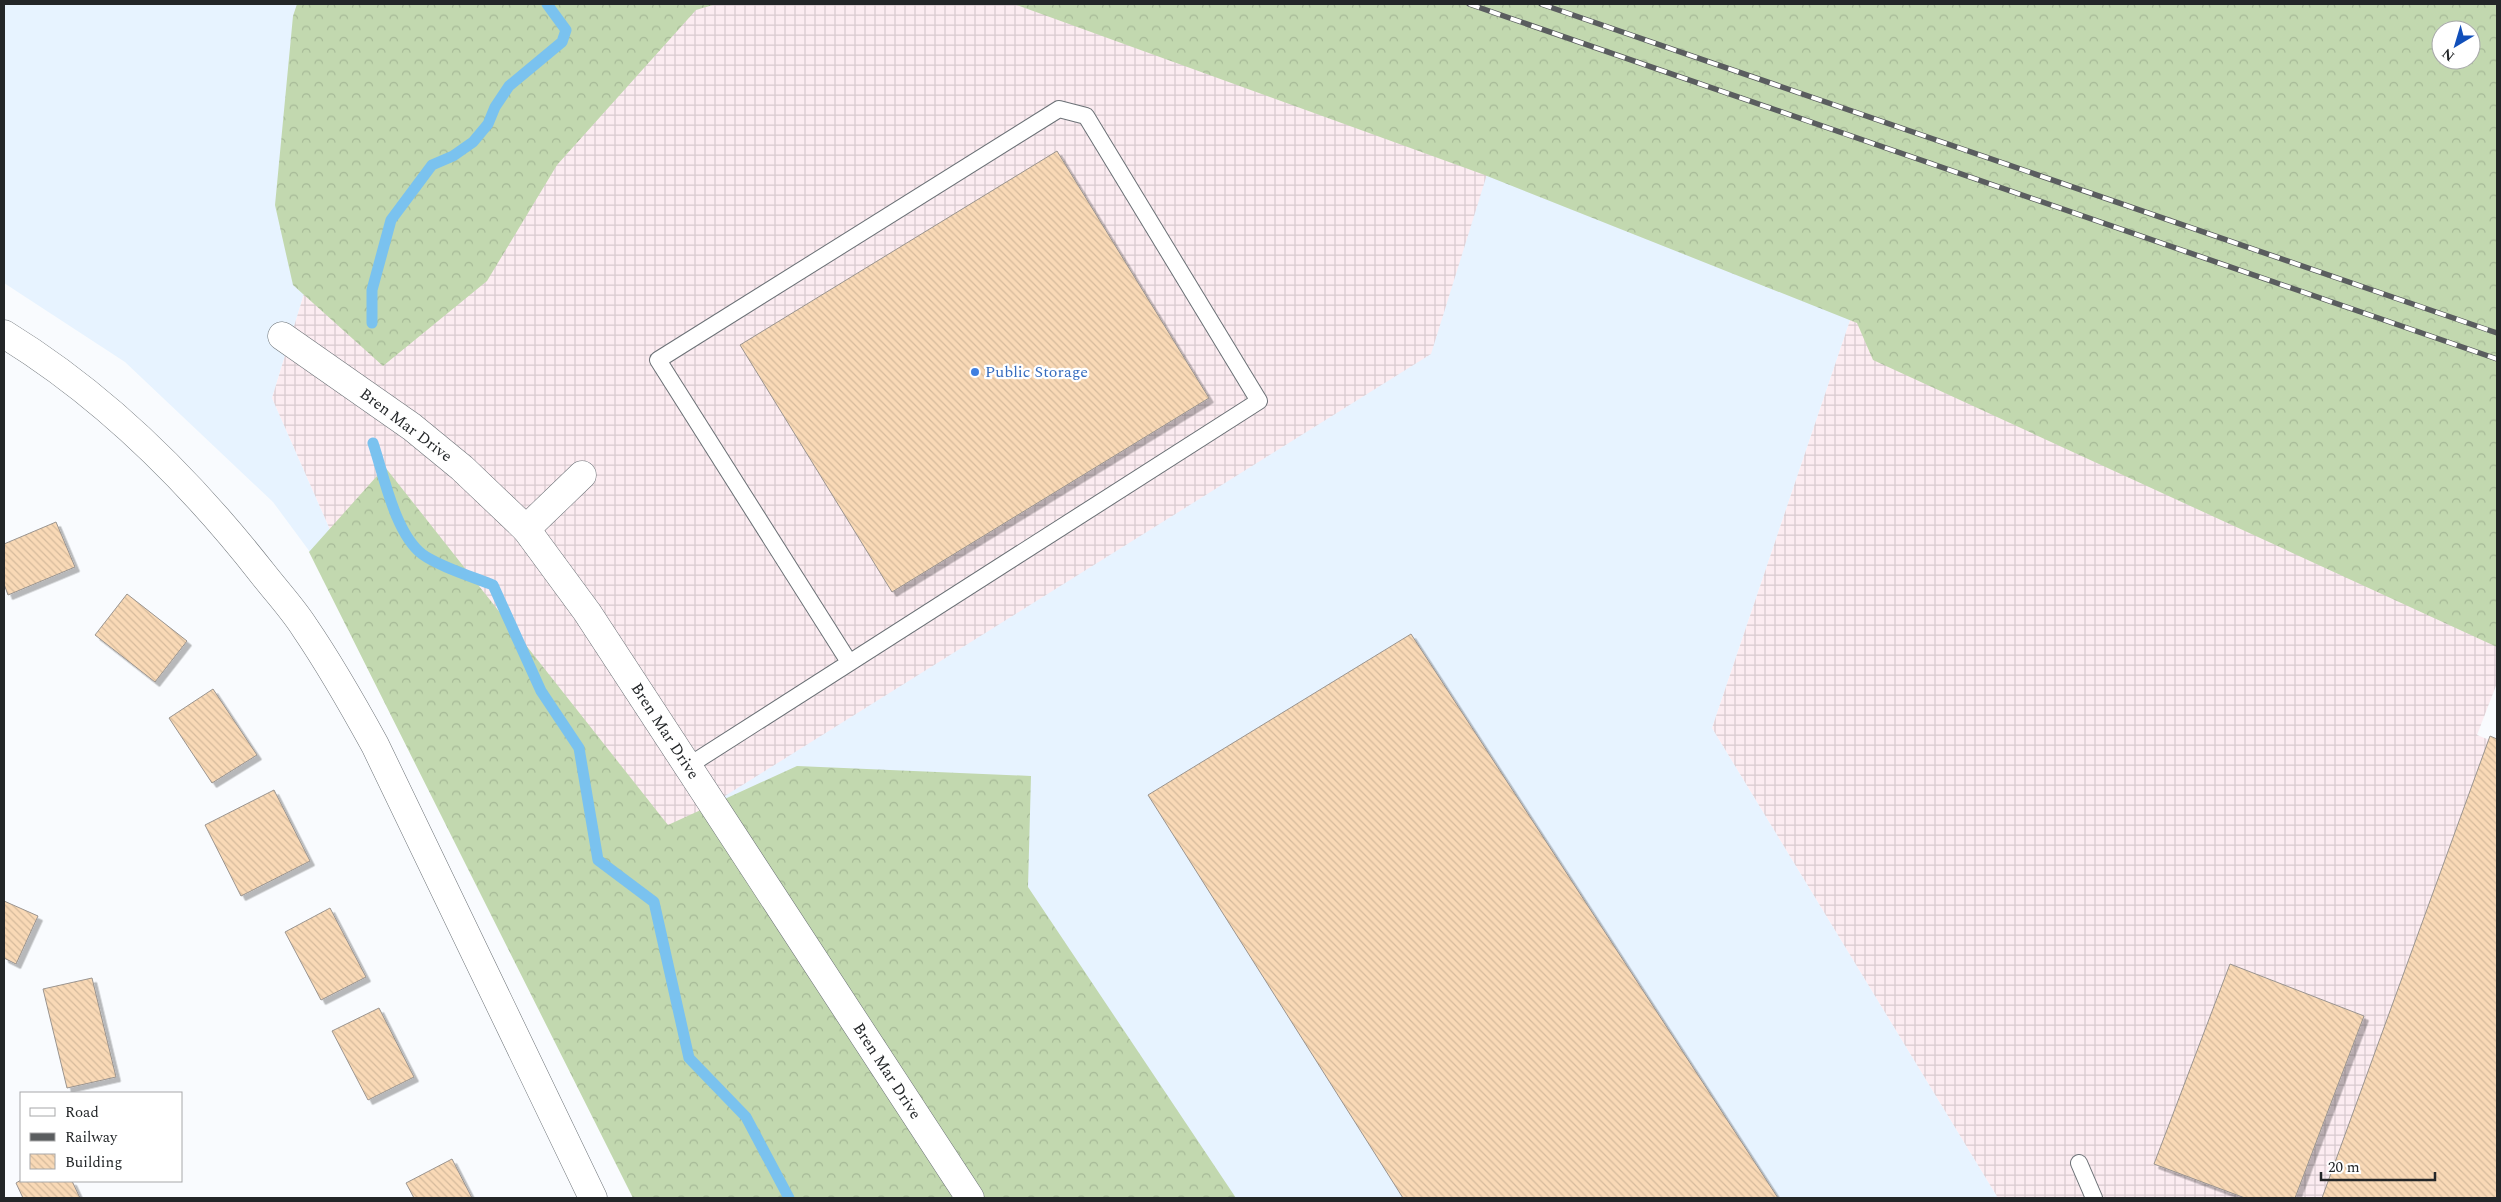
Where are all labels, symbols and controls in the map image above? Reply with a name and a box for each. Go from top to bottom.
north arrow [2431,20,2481,70]
text: N [2437,43,2459,67]
place label: Public Storage [985,360,1088,384]
marker: Public Storage [969,366,981,378]
street label: Bren Mar Drive [355,382,457,468]
street label: Bren Mar Drive [625,678,705,784]
street label: Bren Mar Drive [847,1018,927,1124]
legend [20,1092,182,1182]
text: Road [65,1101,99,1124]
text: Railway [65,1126,118,1149]
scale bar [2321,1150,2435,1182]
text: Building [65,1151,122,1174]
text: 20 m [2328,1156,2360,1179]

